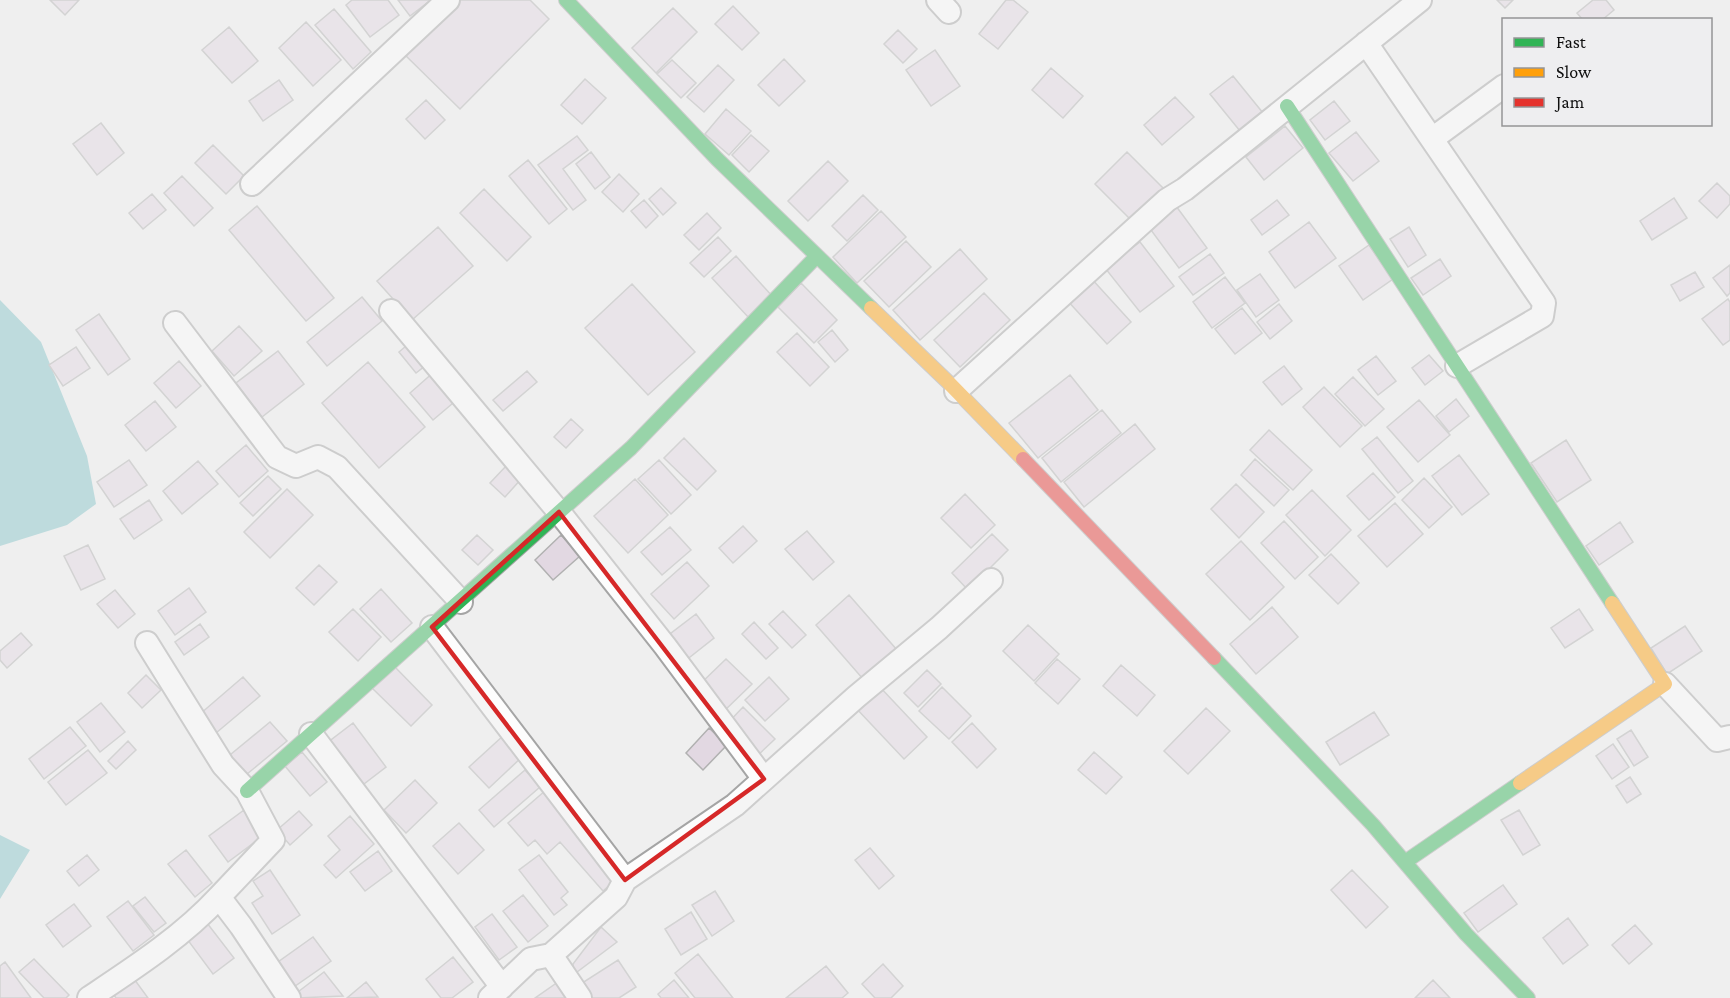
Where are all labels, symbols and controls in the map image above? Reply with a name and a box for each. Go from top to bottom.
legend [1502,18,1712,126]
text: Fast [1556,32,1587,52]
text: Slow [1556,62,1592,82]
text: Jam [1554,92,1585,112]

